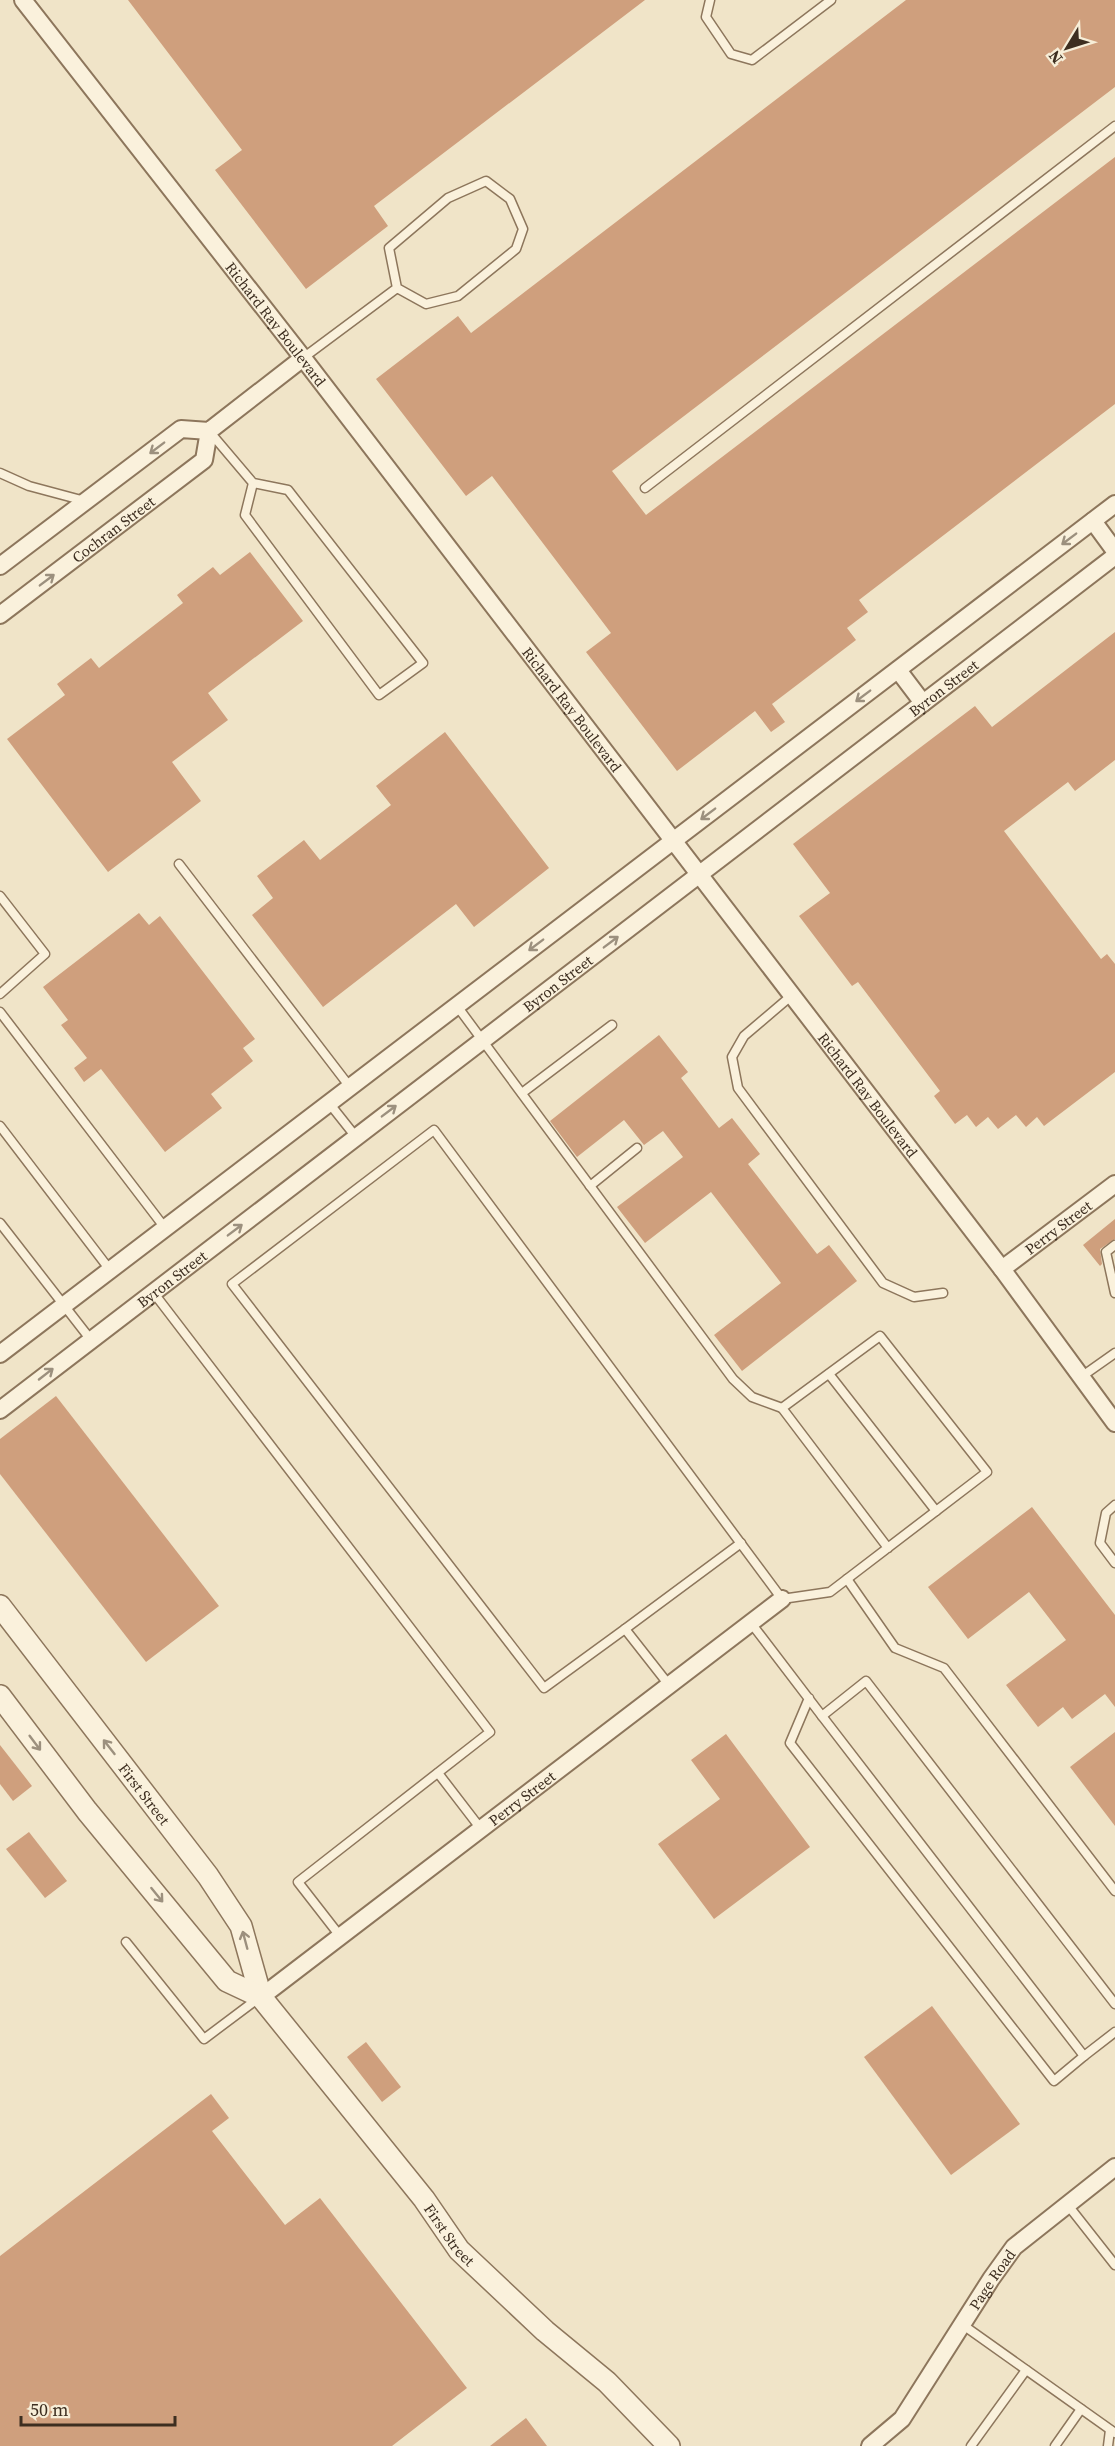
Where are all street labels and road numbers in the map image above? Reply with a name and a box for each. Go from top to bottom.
street label: Richard Ray Boulevard [221,257,332,391]
street label: Cochran Street [67,491,159,567]
street label: Richard Ray Boulevard [518,642,627,776]
street label: Byron Street [904,654,983,721]
street label: Byron Street [518,950,597,1017]
street label: Richard Ray Boulevard [813,1028,923,1162]
street label: Perry Street [1020,1195,1096,1259]
street label: Byron Street [132,1245,211,1312]
street label: First Street [114,1758,175,1829]
street label: Perry Street [484,1765,560,1830]
street label: First Street [420,2199,480,2270]
street label: Page Road [964,2244,1020,2314]

